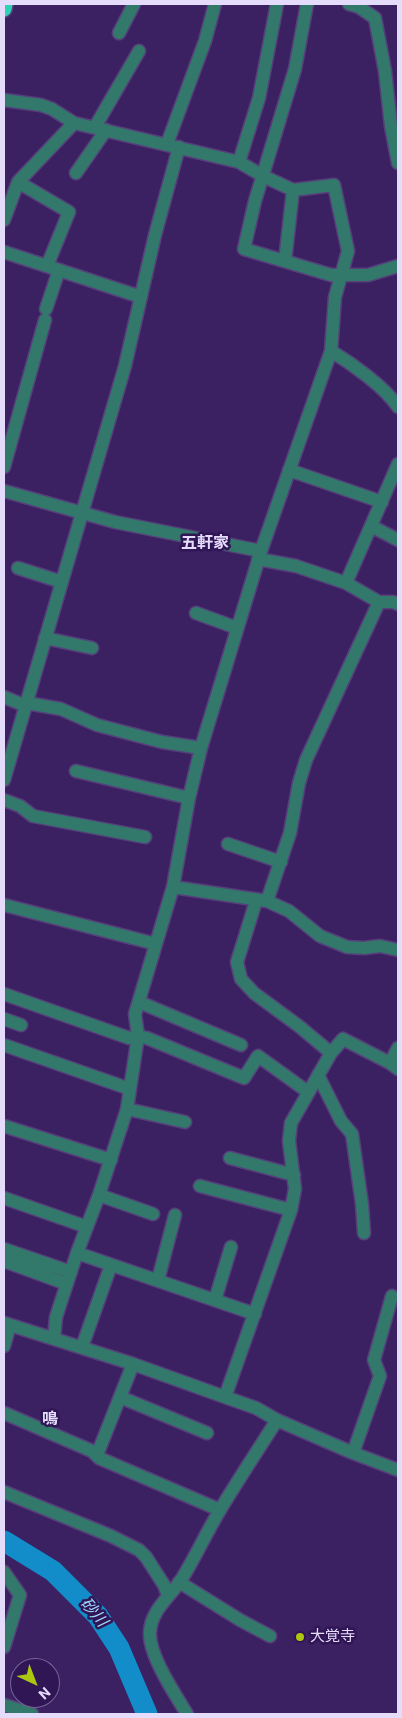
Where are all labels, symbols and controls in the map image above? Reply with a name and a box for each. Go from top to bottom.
district label: 五軒家 [181,534,229,554]
district label: 鳴 [42,1410,58,1430]
water label: 砂川 [75,1595,111,1631]
place label: 大覚寺 [310,1628,355,1646]
marker: 大覚寺 [294,1631,306,1643]
north arrow [10,1658,60,1708]
text: N [35,1684,54,1702]

